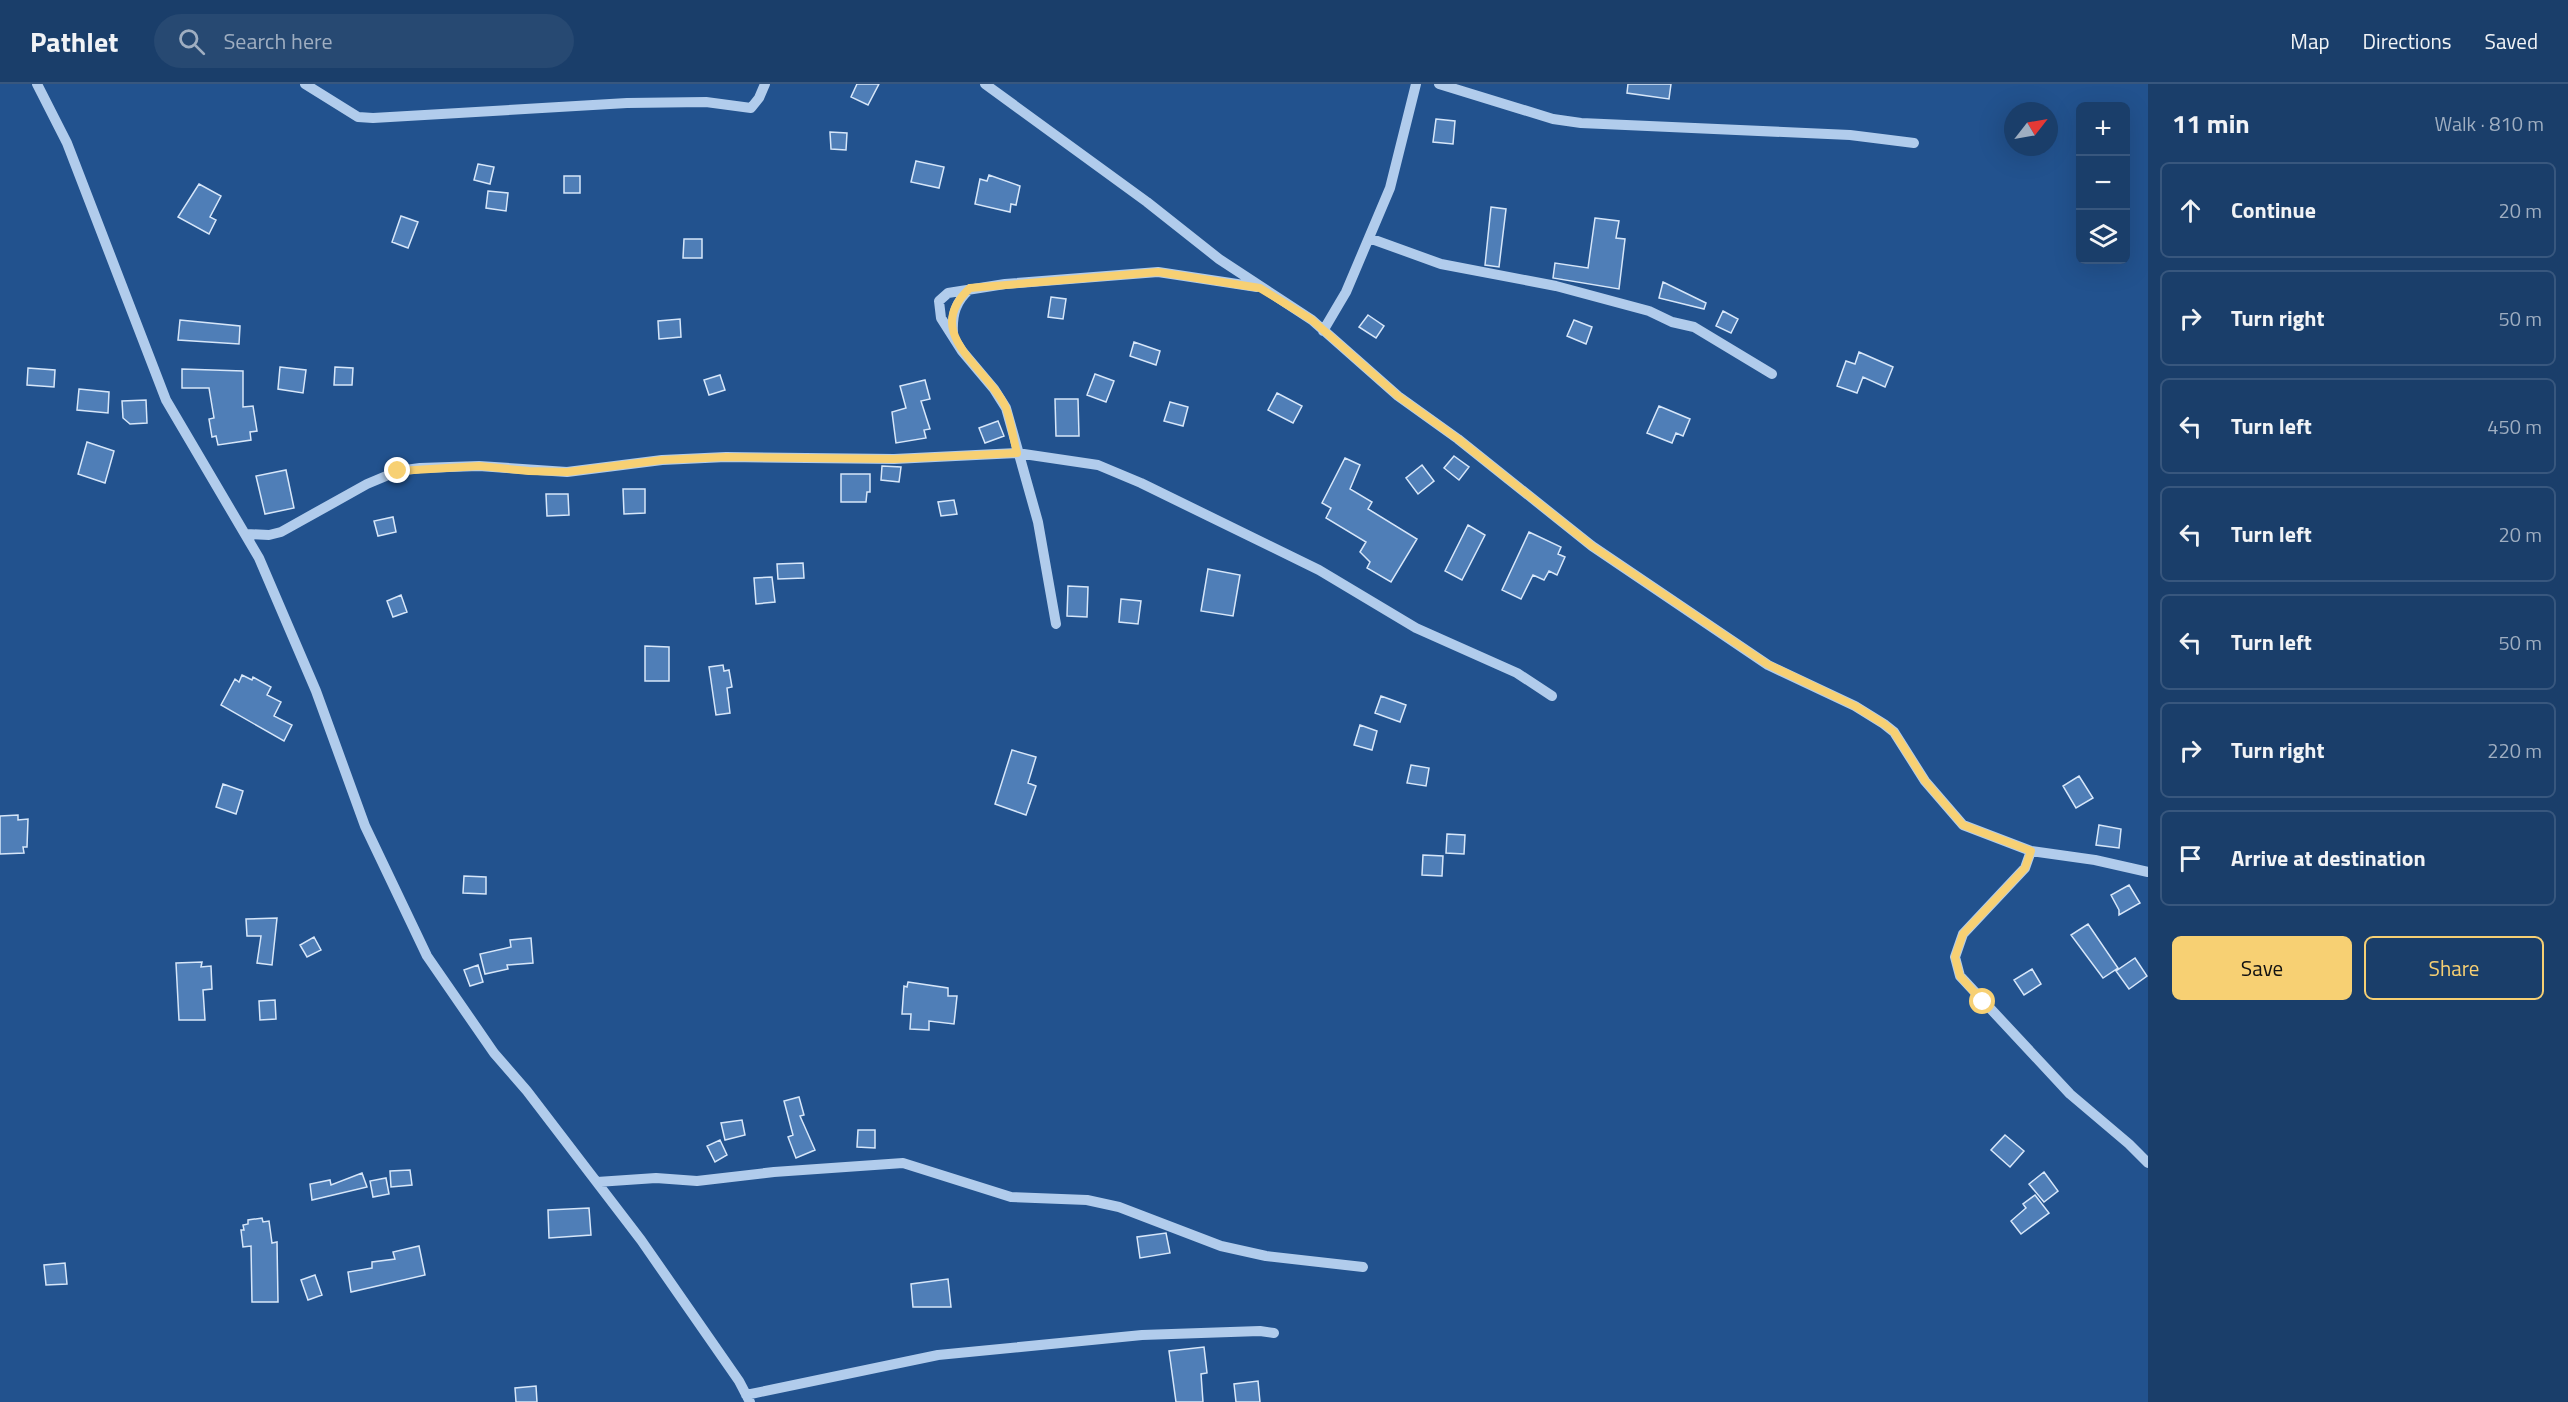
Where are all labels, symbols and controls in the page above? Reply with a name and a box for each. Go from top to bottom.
search box [154,14,574,68]
text: Pathlet [30,20,118,63]
text: Search here [223,24,333,58]
icon: search [175,25,208,58]
text: Map [2290,25,2330,57]
text: Directions [2363,25,2452,57]
text: Saved [2485,25,2538,57]
north arrow [2004,102,2058,156]
map controls [2076,102,2130,264]
button: + [2076,102,2130,156]
text: 11 min [2172,104,2250,143]
text: Walk · 810 m [2435,108,2544,139]
button: − [2076,156,2130,210]
text: Continue [2231,193,2316,227]
icon: ahead [2174,194,2207,227]
text: 20 m [2498,195,2542,226]
button: layers [2076,210,2130,264]
text: Turn right [2231,301,2325,335]
icon: right [2174,302,2207,335]
text: 50 m [2498,303,2542,334]
text: Turn left [2231,409,2312,443]
icon: left [2174,410,2207,443]
text: 450 m [2487,411,2542,442]
route end [384,457,410,483]
text: Turn left [2231,517,2312,551]
icon: left [2174,518,2207,551]
text: 20 m [2498,519,2542,550]
text: Turn left [2231,625,2312,659]
icon: left [2174,626,2207,659]
text: 50 m [2498,627,2542,658]
text: Turn right [2231,733,2325,767]
icon: right [2174,734,2207,767]
text: 220 m [2487,735,2542,766]
text: Arrive at destination [2231,841,2426,875]
icon: arrive [2174,842,2207,875]
button: Save [2172,936,2352,1000]
button: Share [2364,936,2544,1000]
route start [1969,988,1995,1014]

